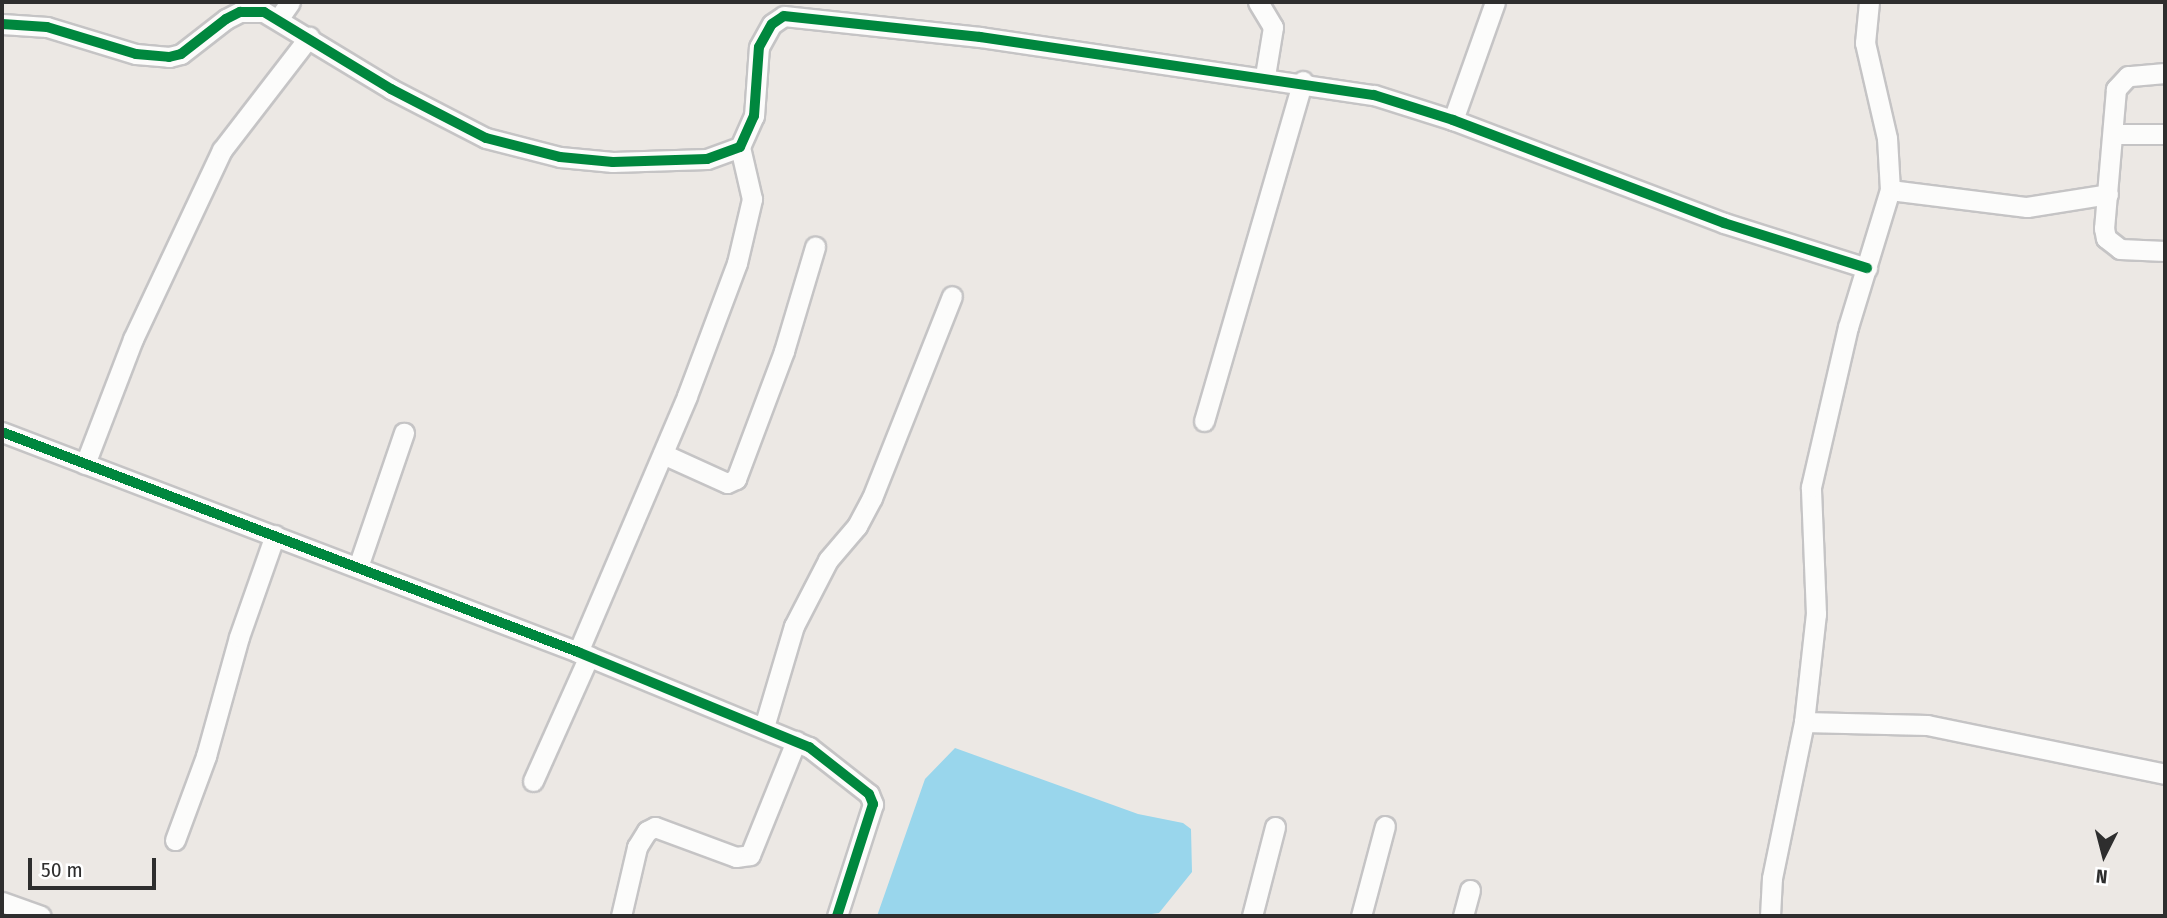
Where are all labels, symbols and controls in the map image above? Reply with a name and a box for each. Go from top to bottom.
north arrow [2069,820,2139,890]
scale bar [32,844,159,888]
text: 50 m [41,857,83,883]
text: N [2095,864,2109,888]

